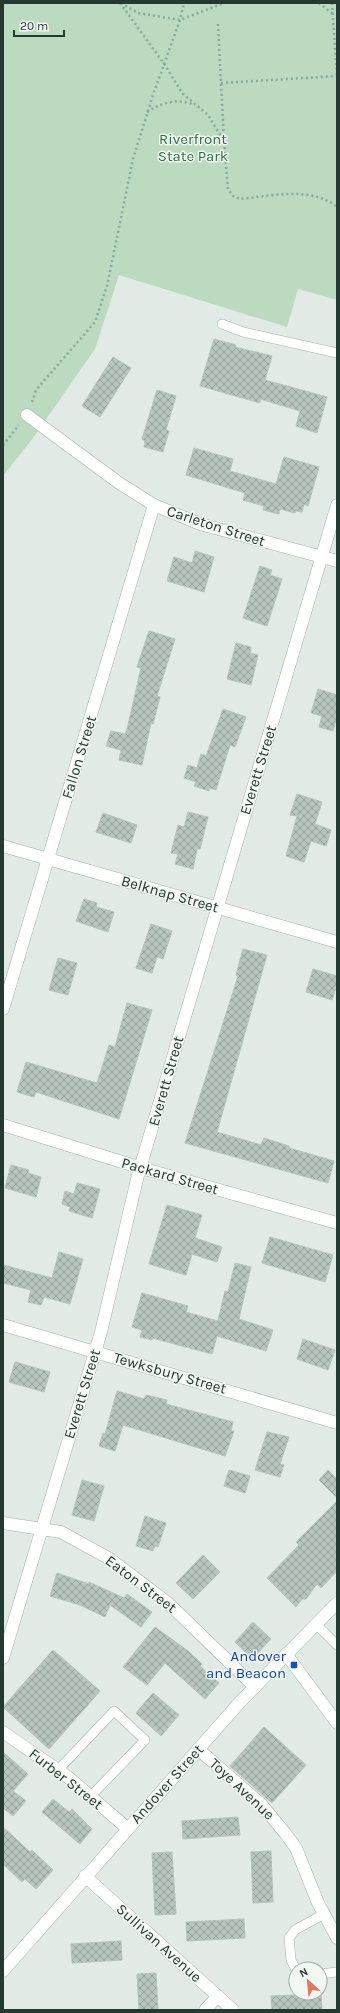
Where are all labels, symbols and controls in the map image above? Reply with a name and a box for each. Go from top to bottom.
scale bar [14,12,64,38]
text: 20 m [20,19,48,33]
park label: Riverfront State Park [158,130,228,165]
street label: Carleton Street [165,502,268,550]
street label: Fallon Street [58,713,100,801]
street label: Everett Street [236,723,280,817]
street label: Belknap Street [119,871,221,917]
street label: Everett Street [145,1034,188,1128]
street label: Packard Street [119,1154,221,1199]
street label: Everett Street [60,1347,104,1441]
street label: Tewksbury Street [112,1348,229,1398]
street label: Eaton Street [102,1551,180,1617]
place label: Andover and Beacon [206,1647,287,1682]
marker: Andover and Beacon [289,1660,299,1670]
street label: Andover Street [127,1740,207,1827]
street label: Furber Street [25,1745,107,1814]
street label: Toye Avenue [206,1754,278,1824]
street label: Sullivan Avenue [113,1900,205,1986]
north arrow [288,1961,328,2001]
text: N [297,1965,310,1980]

